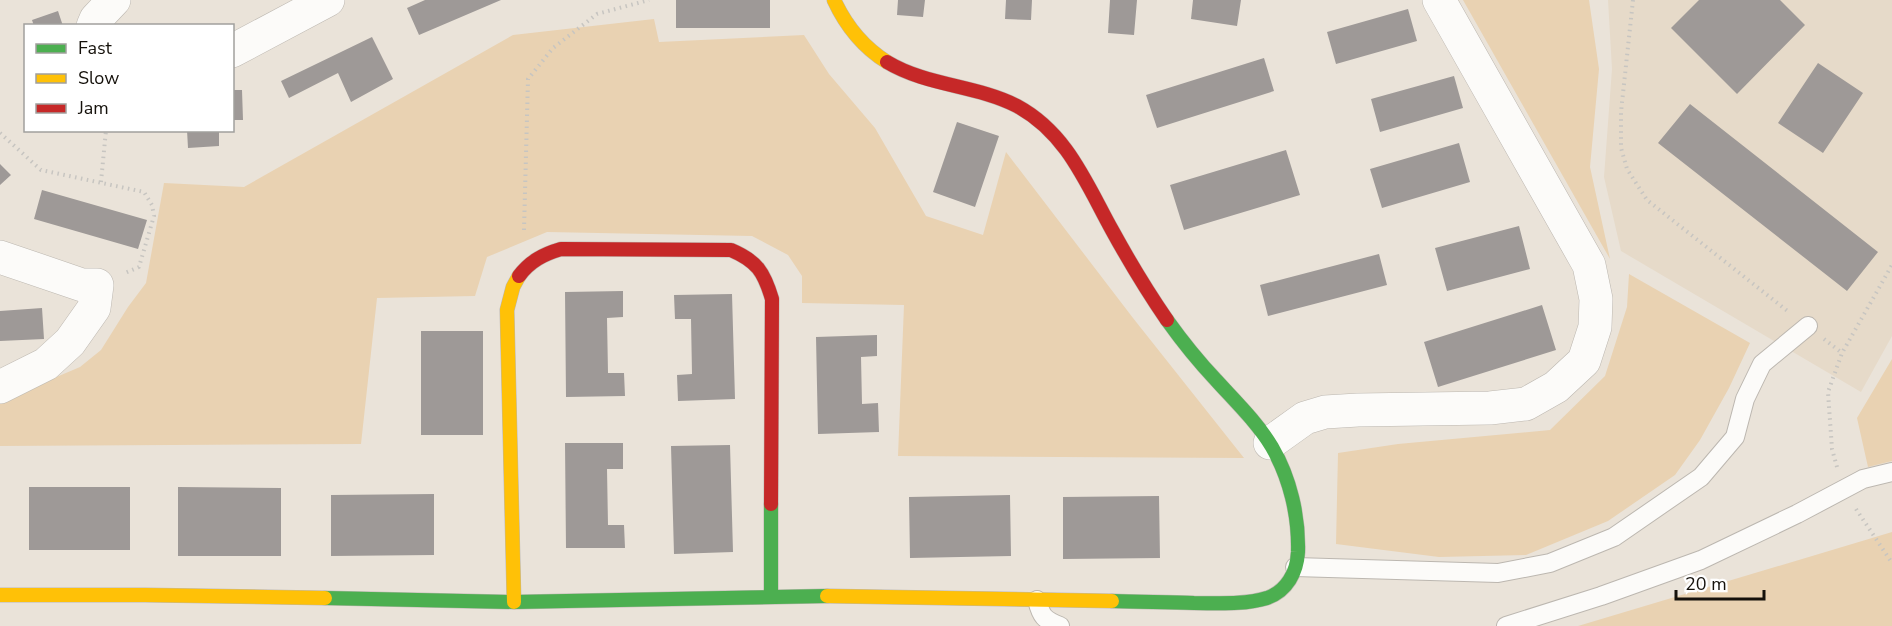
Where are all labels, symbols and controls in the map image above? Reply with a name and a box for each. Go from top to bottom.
legend [24,24,234,132]
text: Fast [78,36,113,60]
text: Slow [78,66,119,90]
text: Jam [77,96,109,120]
scale bar [1676,563,1764,601]
text: 20 m [1685,572,1727,596]

